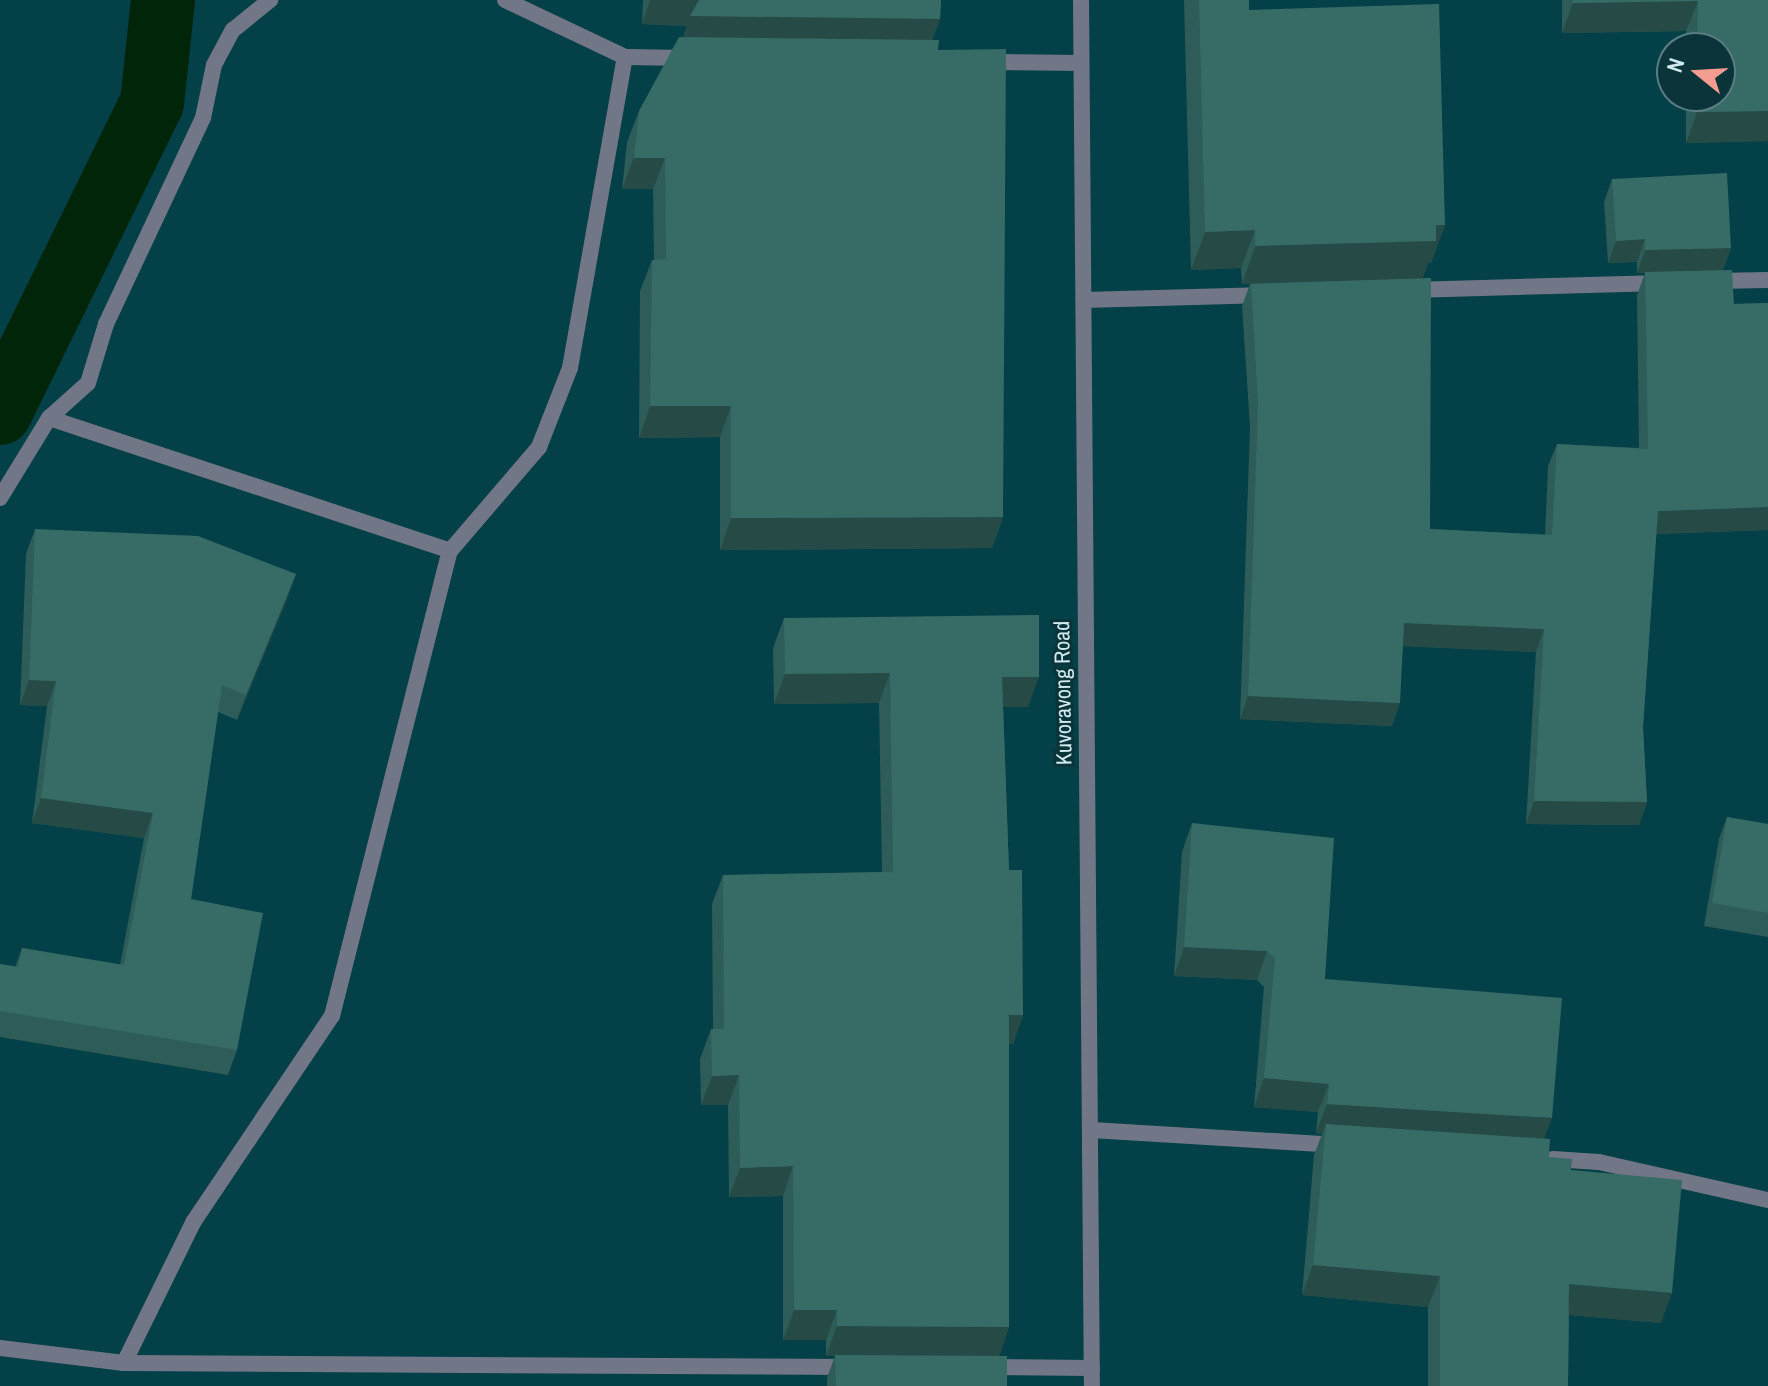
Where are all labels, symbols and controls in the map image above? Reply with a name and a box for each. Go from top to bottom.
north arrow [1656,32,1736,112]
text: N [1659,54,1691,76]
street label: Kuvoravong Road [1049,621,1077,765]

